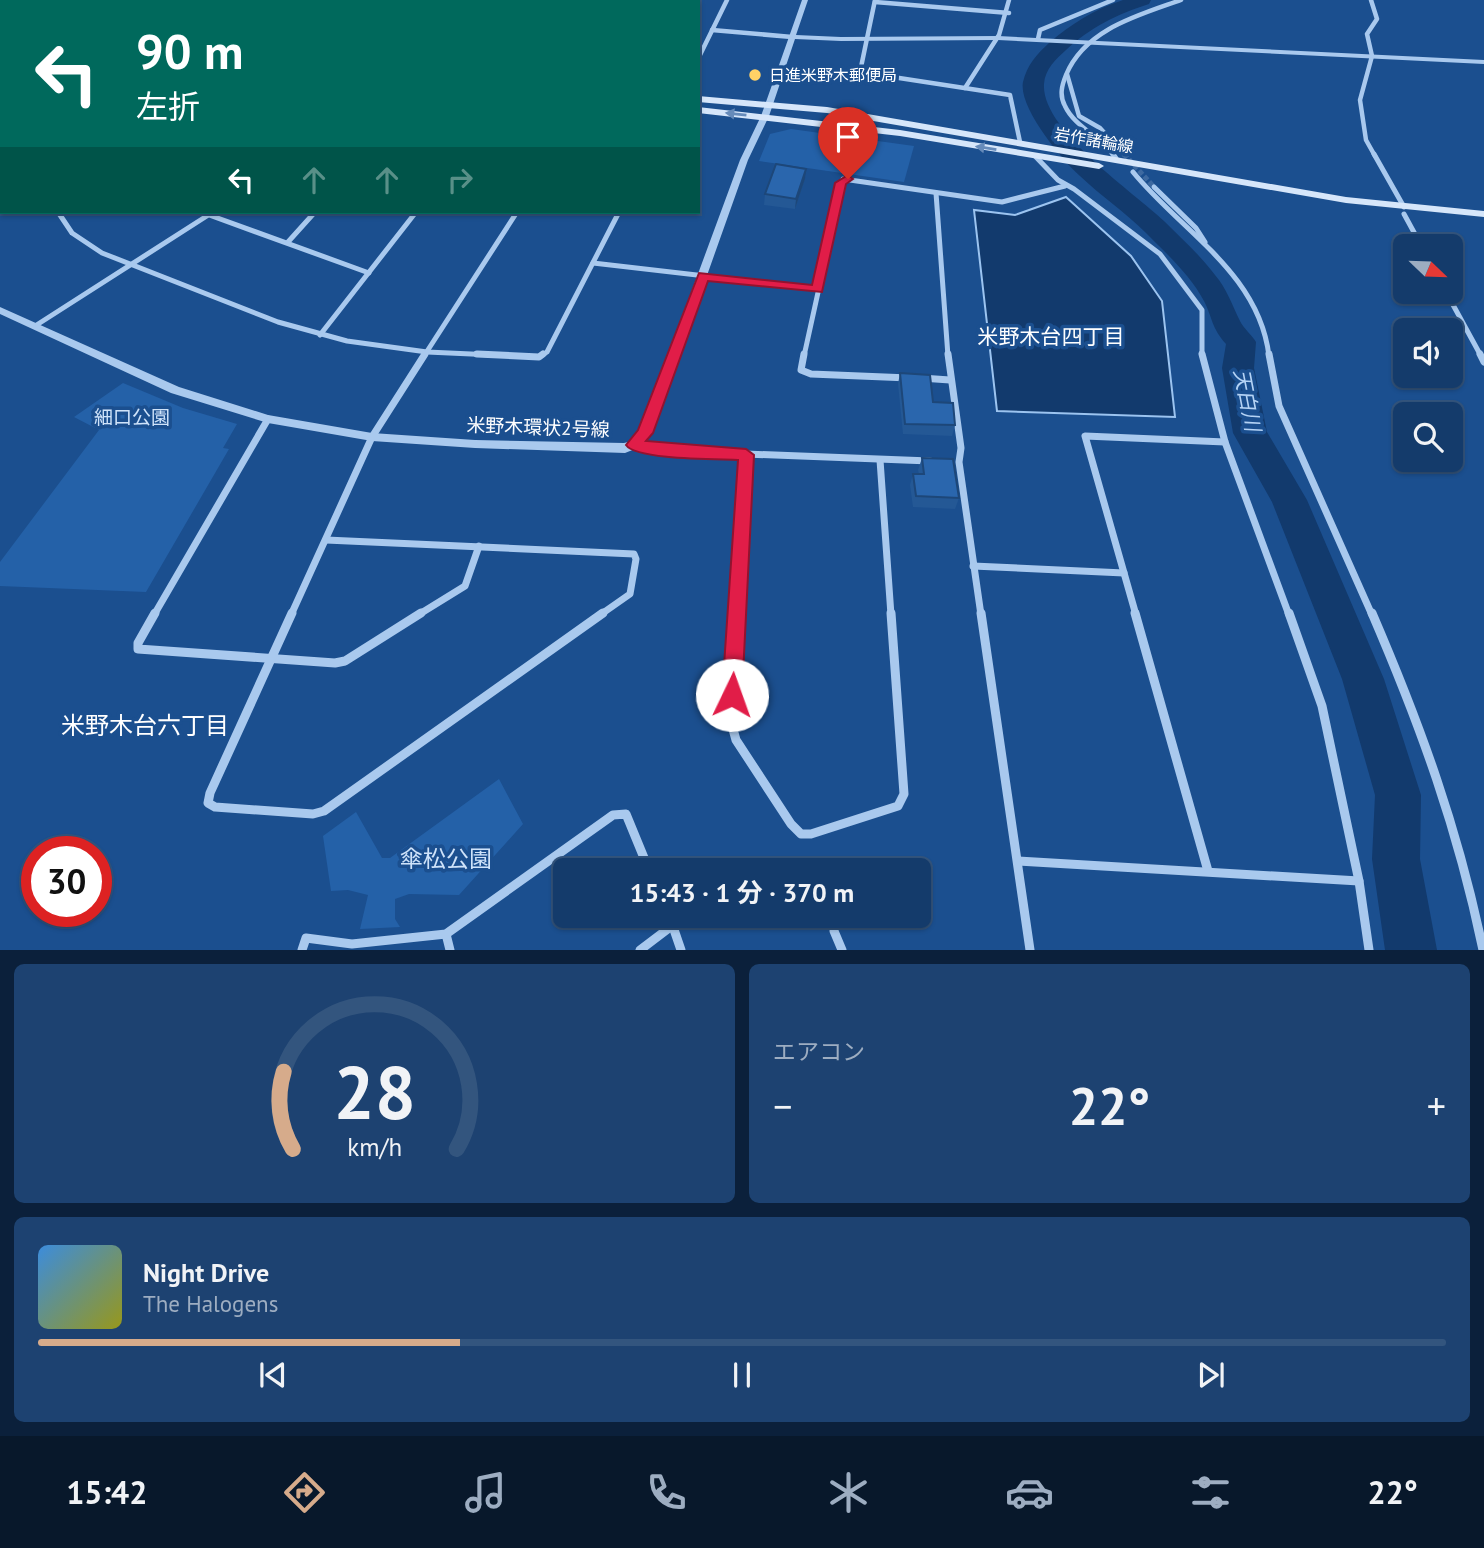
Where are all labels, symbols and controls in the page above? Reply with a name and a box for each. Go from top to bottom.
text: 90 m [136,19,243,83]
icon: left [21,28,112,119]
place label: 日進米野木郵便局 [769,65,897,85]
marker: 日進米野木郵便局 [747,67,763,83]
text: 左折 [136,85,200,127]
pin [818,107,878,179]
one-way arrow [725,108,747,119]
icon: arrive [829,118,867,156]
street label: 岩作諸輪線 [1053,123,1135,157]
one-way arrow [975,142,997,153]
icon: left [222,161,260,199]
icon: ahead [295,161,333,199]
icon: ahead [368,161,406,199]
icon: right [441,161,479,199]
north arrow [1393,234,1463,304]
map controls [1393,234,1463,472]
button: sound [1393,318,1463,388]
district label: 米野木台四丁目 [978,323,1125,350]
water label: 天白川 [1228,366,1267,435]
button: search [1393,402,1463,472]
park label: 細口公園 [94,405,170,429]
street label: 米野木環状2号線 [466,413,610,441]
position arrow [695,658,769,732]
district label: 米野木台六丁目 [61,710,229,741]
speed limit sign: 30 [21,836,112,927]
park label: 傘松公園 [400,844,492,873]
text: 15:43 · 1 分 · 370 m [630,876,854,909]
text: エアコン [773,1037,865,1066]
text: 28 [333,1046,416,1140]
text: 22° [1069,1072,1150,1139]
text: − [773,1081,792,1130]
text: + [1427,1081,1446,1130]
text: km/h [347,1131,402,1163]
text: Night Drive [143,1256,269,1289]
text: The Halogens [143,1289,278,1318]
icon: previous [254,1356,292,1394]
icon: pause [723,1356,761,1394]
icon: next [1192,1356,1230,1394]
icon: directions [280,1468,329,1517]
icon: music [461,1468,510,1517]
icon: phone [642,1468,691,1517]
icon: climate [824,1468,873,1517]
icon: car [1005,1468,1054,1517]
icon: filters [1186,1468,1235,1517]
text: 15:42 [66,1471,147,1513]
text: 22° [1368,1471,1418,1513]

